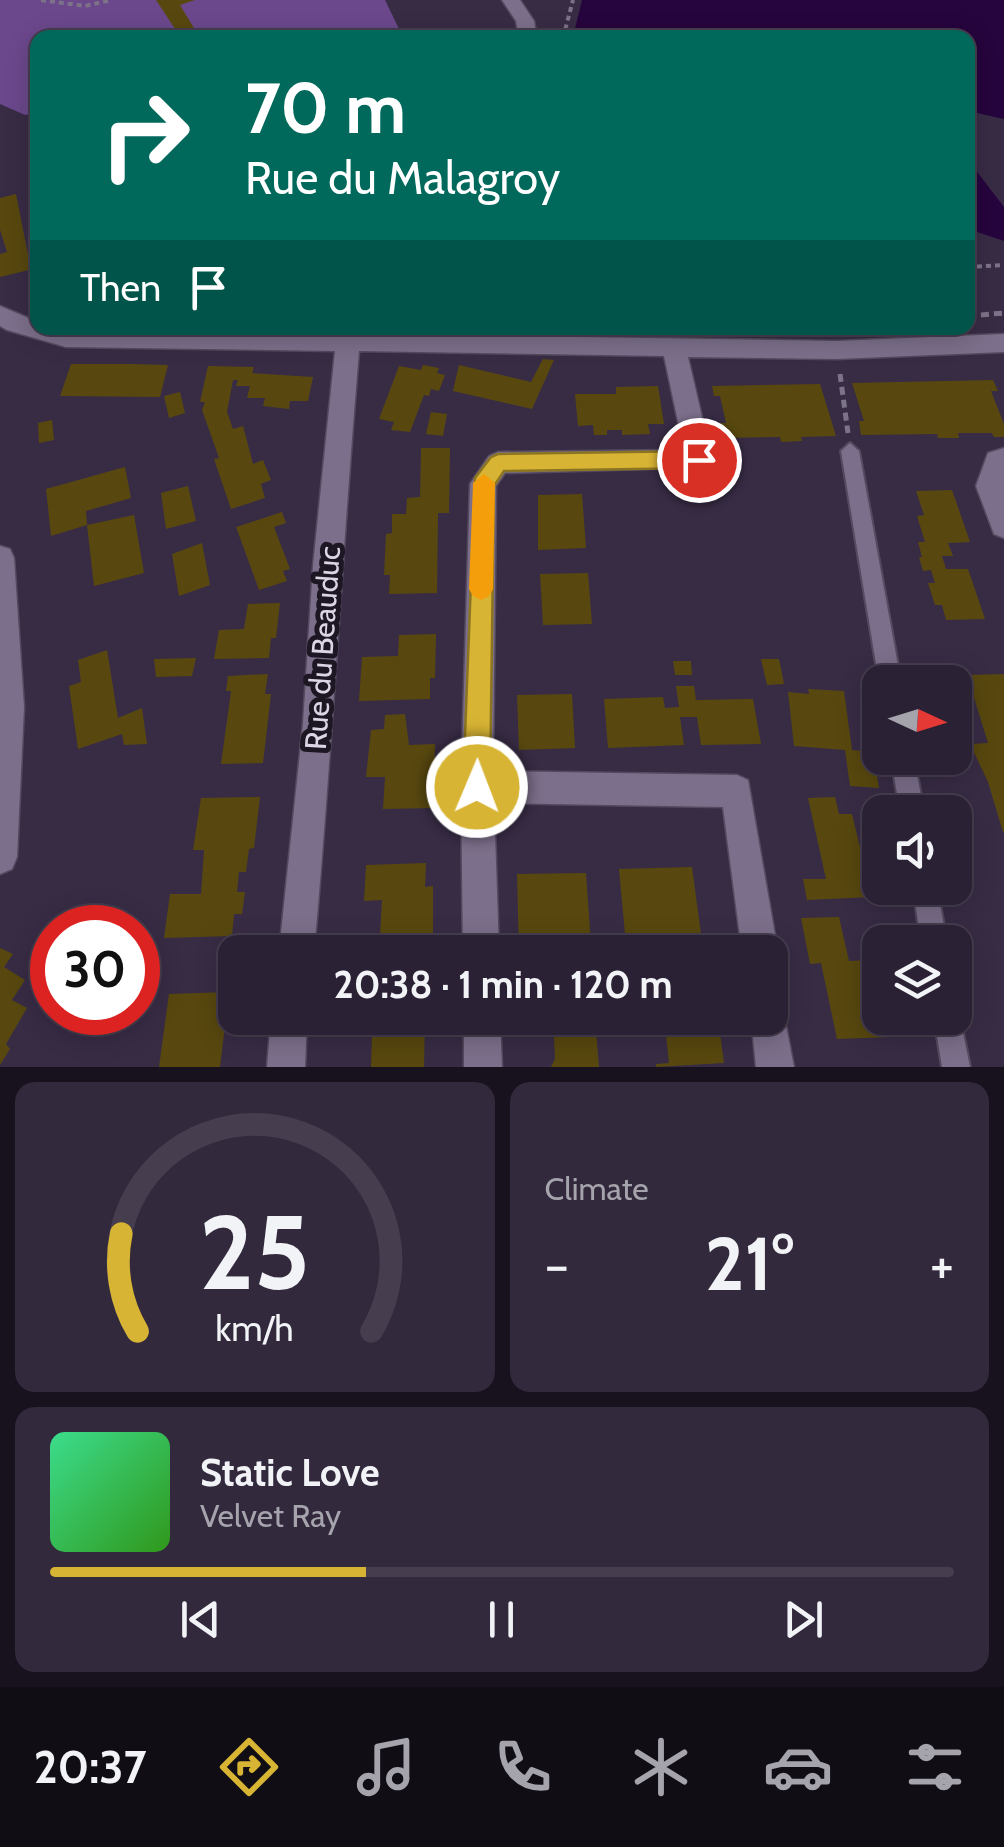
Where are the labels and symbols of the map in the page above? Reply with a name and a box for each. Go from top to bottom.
pin [657,418,742,503]
street label: Rue du Beauduc [297,545,348,751]
north arrow [862,665,972,775]
position arrow [425,735,529,839]
speed limit sign: 30 [30,905,160,1035]

